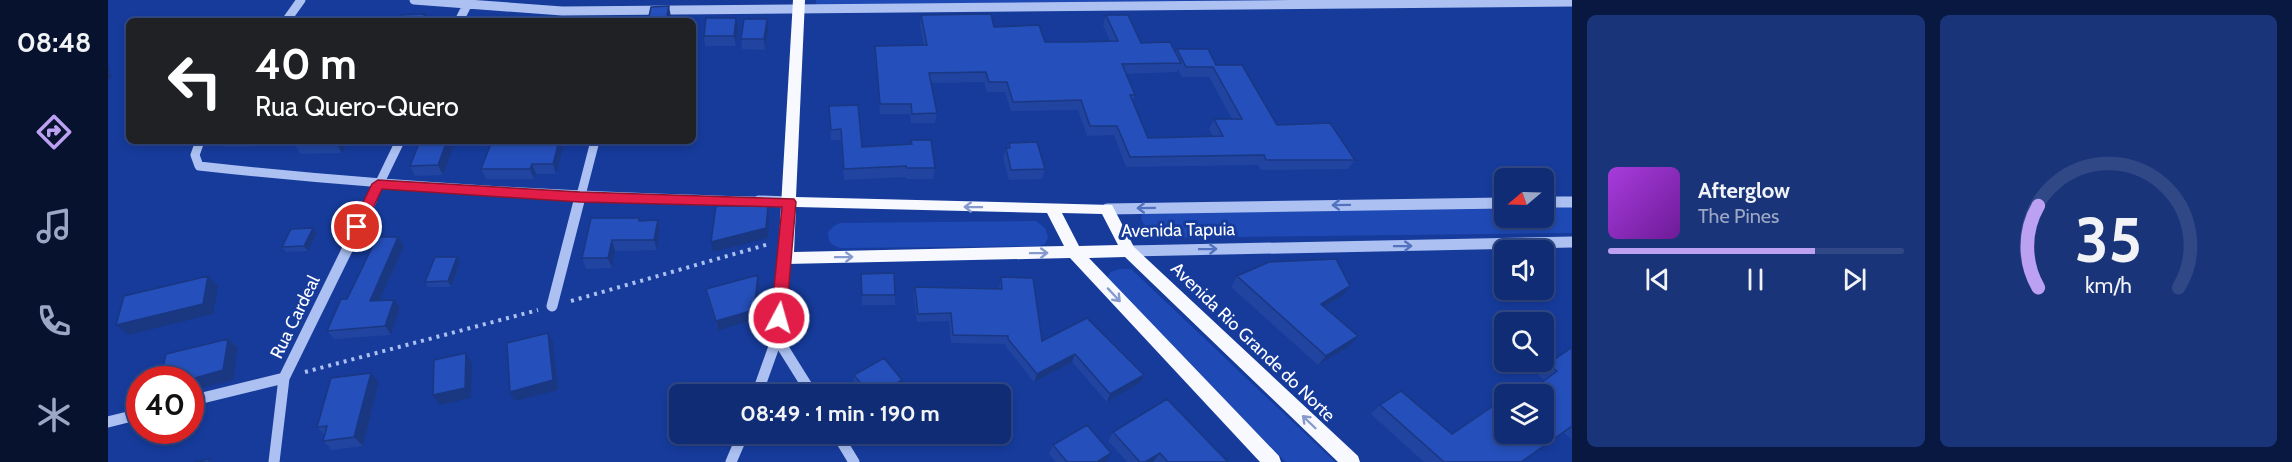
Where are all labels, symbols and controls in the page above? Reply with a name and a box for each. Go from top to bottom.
text: 08:48 [17,26,91,59]
text: 40 m [255,38,357,90]
icon: left [156,42,234,120]
text: Rua Quero-Quero [255,90,459,123]
icon: directions [33,111,75,153]
north arrow [1494,168,1554,228]
map controls [1494,168,1554,444]
text: Afterglow [1698,177,1790,204]
one-way arrow [1332,199,1352,211]
pin [331,201,382,252]
one-way arrow [964,201,984,213]
one-way arrow [1137,202,1157,214]
text: 35 [2075,202,2142,278]
text: The Pines [1698,204,1779,228]
icon: music [33,205,75,247]
icon: arrive [340,210,373,243]
street label: Avenida Tapuia [1121,218,1236,242]
one-way arrow [1393,240,1413,251]
button: sound [1494,240,1554,300]
one-way arrow [1198,243,1218,255]
one-way arrow [1029,247,1049,259]
one-way arrow [834,251,854,263]
street label: Avenida Rio Grande do Norte [1166,258,1340,426]
icon: previous [1641,263,1674,296]
icon: pause [1739,263,1772,296]
icon: next [1838,263,1871,296]
street label: Rua Cardeal [265,271,325,362]
text: km/h [2085,272,2132,298]
position arrow [747,286,811,350]
one-way arrow [1107,287,1121,302]
icon: phone [33,300,75,342]
button: search [1494,312,1554,372]
speed limit sign: 40 [126,366,204,444]
button: layers [1494,384,1554,444]
icon: climate [33,394,75,436]
text: 08:49 · 1 min · 190 m [740,400,940,427]
one-way arrow [1301,414,1316,429]

